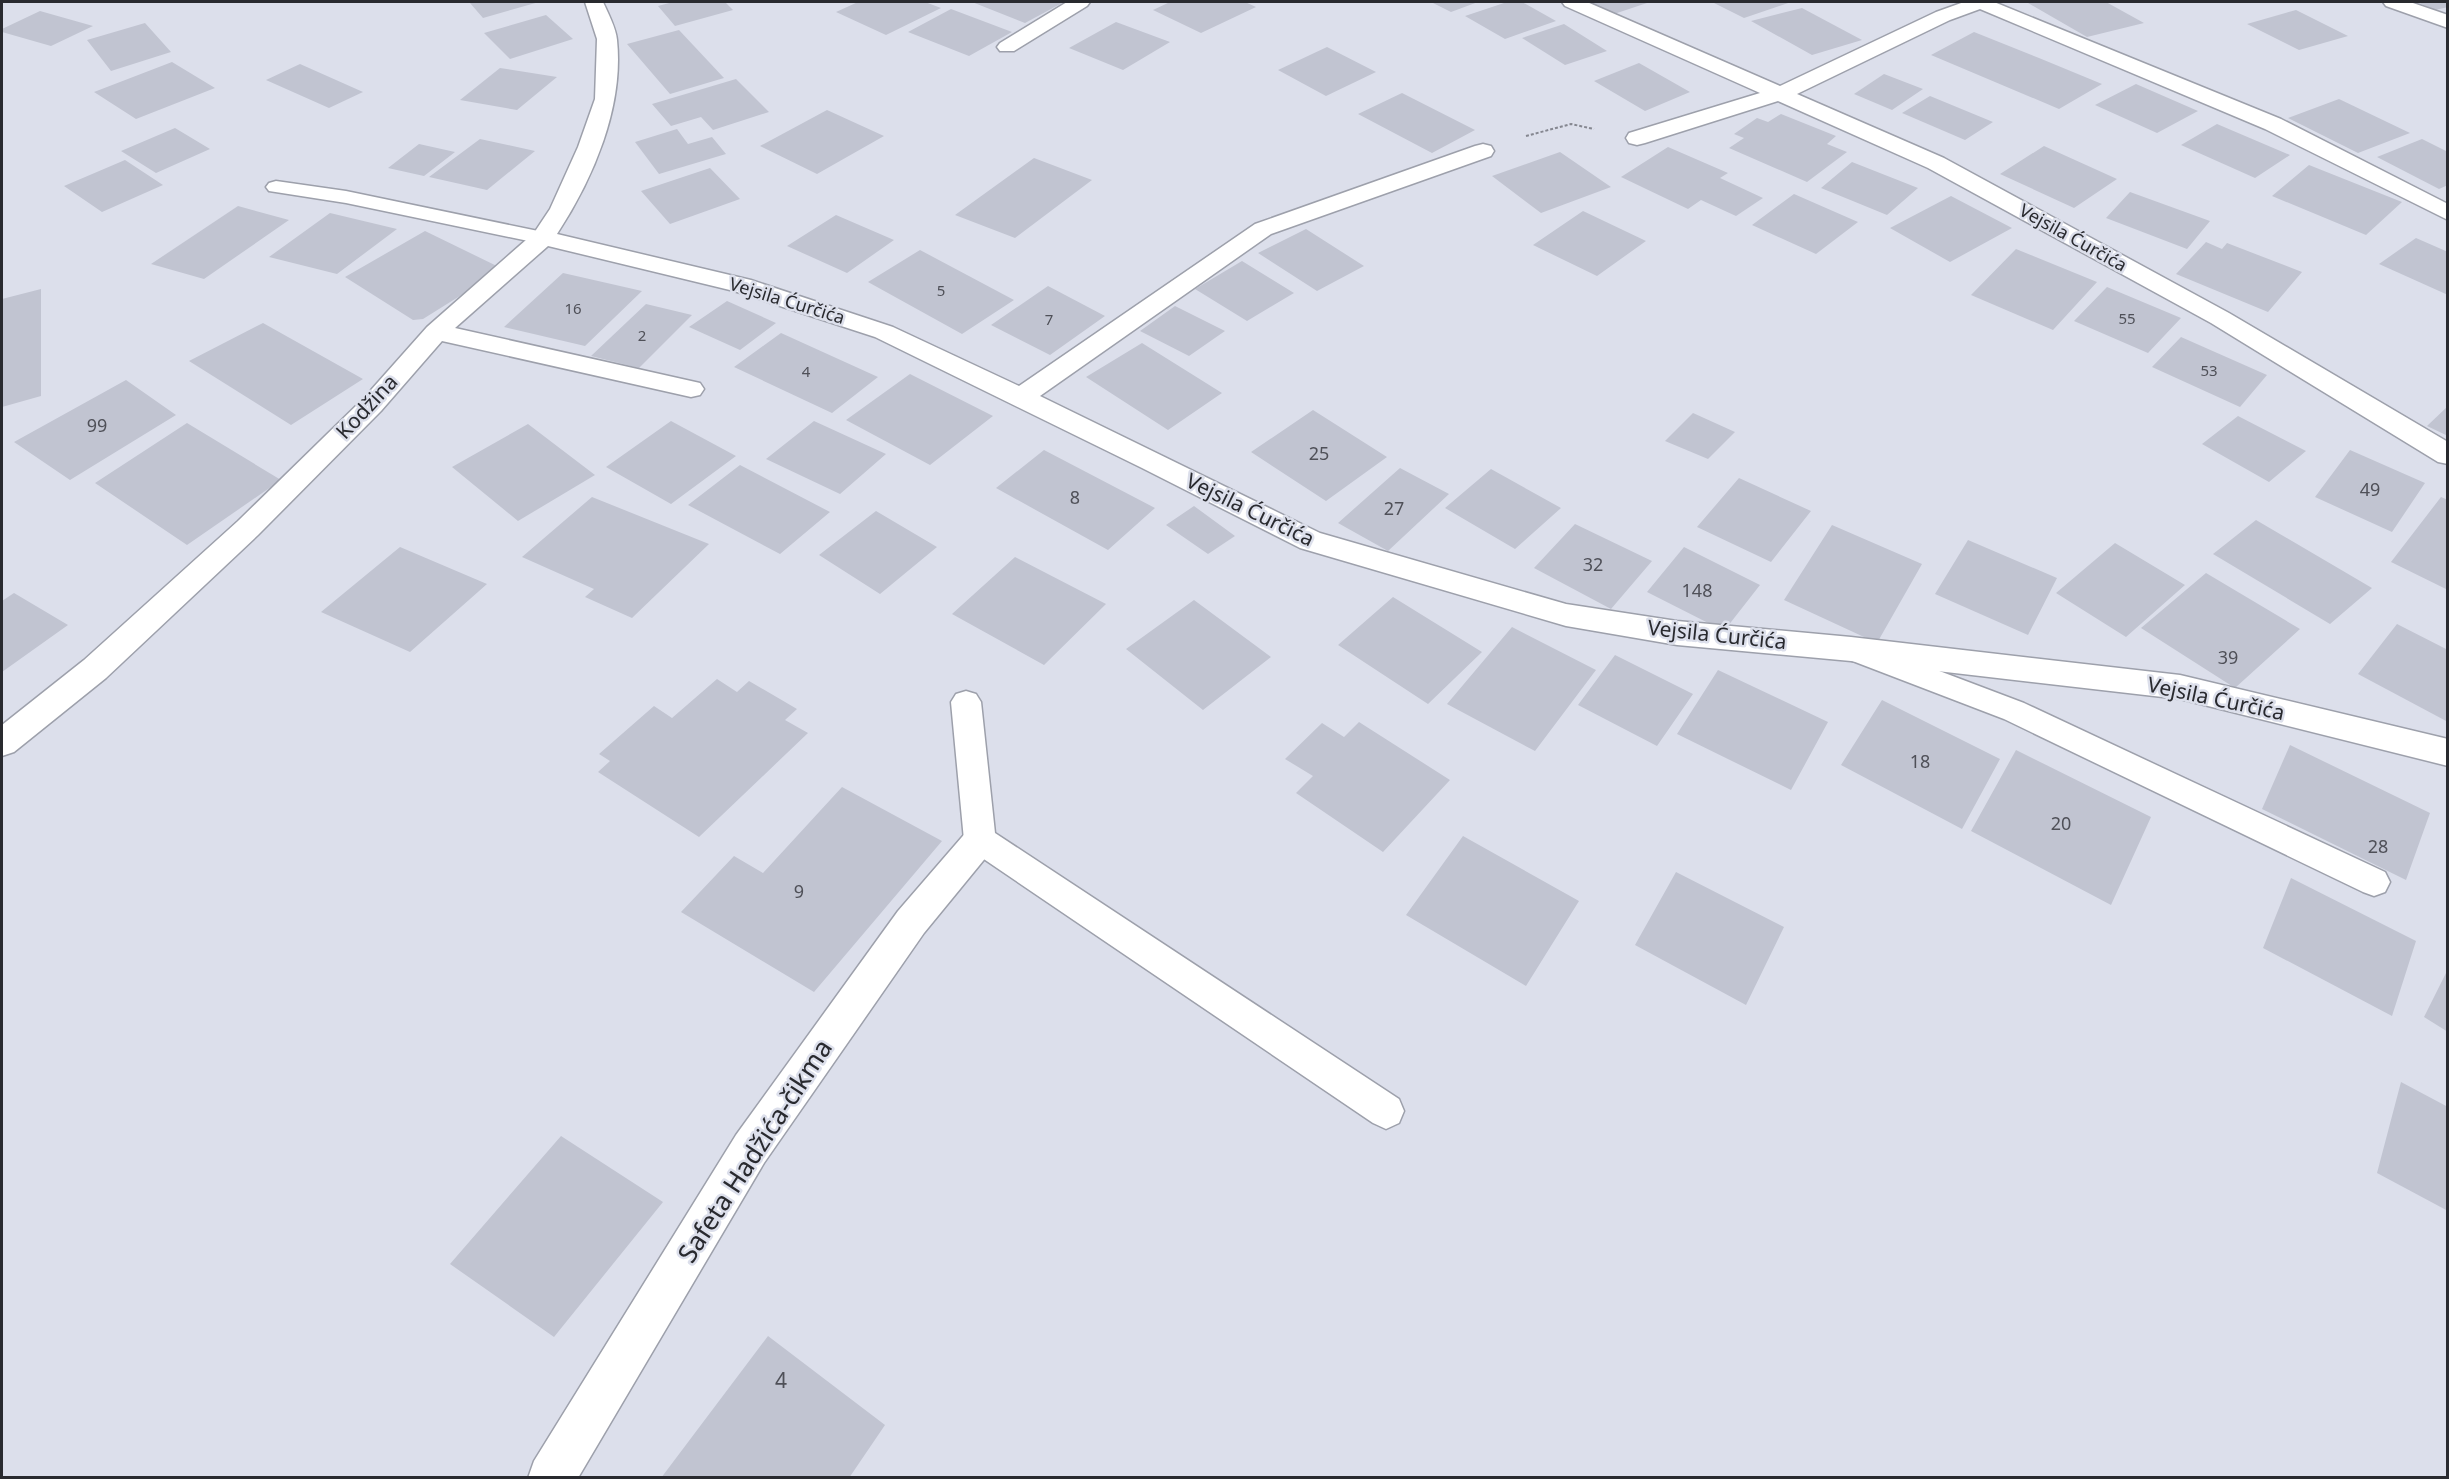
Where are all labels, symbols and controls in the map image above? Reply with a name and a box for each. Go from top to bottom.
street label: Vejsila Ćurčića [2015,198,2132,277]
street label: Vejsila Ćurčića [727,271,848,329]
house number: 5 [937,280,945,300]
house number: 16 [564,298,582,318]
house number: 55 [2118,308,2136,328]
house number: 7 [1045,309,1053,329]
house number: 2 [638,325,646,345]
house number: 53 [2200,360,2218,380]
house number: 4 [802,361,811,381]
street label: Kodžina [329,368,403,445]
house number: 99 [87,413,107,437]
house number: 25 [1309,441,1329,465]
street label: Vejsila Ćurčića [1182,466,1319,552]
house number: 49 [2360,477,2380,501]
house number: 8 [1070,485,1080,509]
house number: 27 [1384,496,1404,520]
house number: 32 [1583,552,1603,576]
house number: 148 [1682,578,1712,602]
street label: Vejsila Ćurčića [1646,613,1788,655]
house number: 39 [2218,645,2238,669]
street label: Vejsila Ćurčića [2145,670,2287,726]
house number: 18 [1910,749,1930,773]
house number: 20 [2051,811,2071,835]
house number: 28 [2368,834,2388,858]
house number: 9 [794,879,804,903]
street label: Safeta Hadžića-čikma [668,1032,840,1269]
house number: 4 [775,1366,787,1394]

